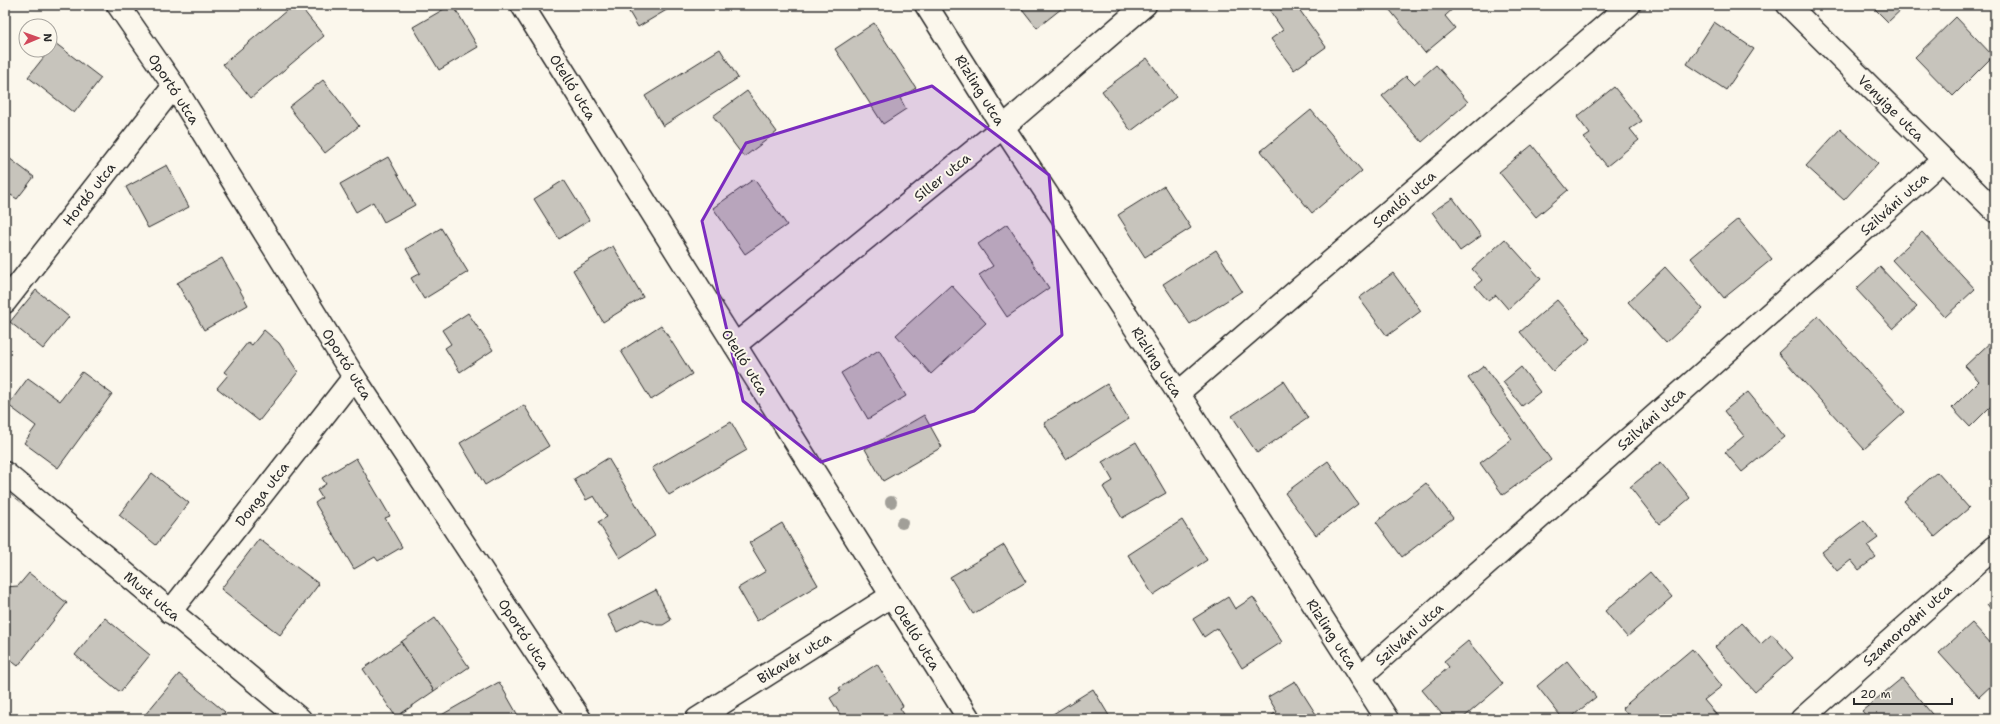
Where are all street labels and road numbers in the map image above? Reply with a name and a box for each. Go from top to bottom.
street label: Oportó utca [144,50,204,128]
street label: Otelló utca [546,51,600,124]
street label: Rizling utca [951,51,1009,129]
street label: Venyige utca [1854,71,1928,145]
street label: Siller utca [910,148,974,205]
street label: Hordó utca [59,158,120,229]
street label: Somlói utca [1369,166,1440,232]
street label: Szilváni utca [1856,168,1932,239]
street label: Rizling utca [1128,323,1187,401]
street label: Oportó utca [318,325,376,403]
street label: Otelló utca [718,326,772,399]
street label: Szilváni utca [1613,383,1689,454]
street label: Donga utca [231,458,293,530]
street label: Must utca [120,567,184,625]
street label: Szamorodni utca [1859,580,1956,670]
street label: Oportó utca [494,595,554,673]
street label: Rizling utca [1303,595,1362,673]
street label: Szilváni utca [1371,598,1447,669]
street label: Otelló utca [890,601,944,674]
street label: Bikavér utca [754,628,834,688]

